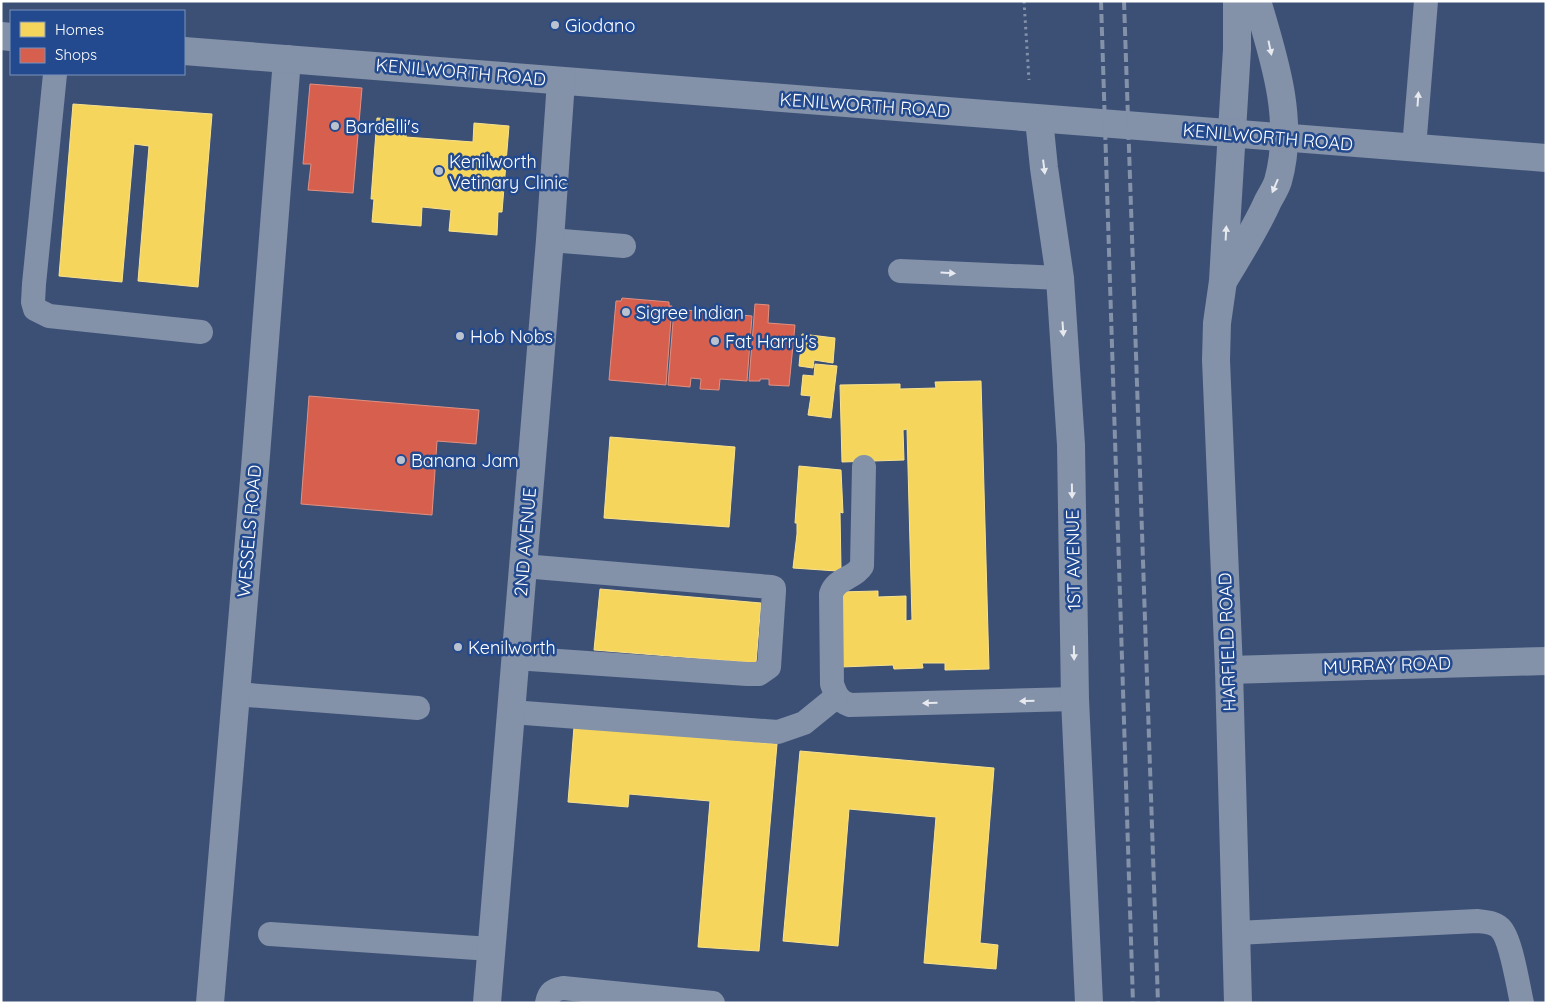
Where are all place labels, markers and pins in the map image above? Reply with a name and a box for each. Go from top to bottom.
place label: Giodano [565,14,635,37]
marker: Giodano [549,19,561,31]
place label: Bardelli's [345,115,419,138]
marker: Bardelli's [329,120,341,132]
place label: Kenilworth Vetinary Clinic [449,150,567,194]
marker: Kenilworth Vetinary Clinic [433,165,445,177]
place label: Sigree Indian [636,301,744,324]
marker: Sigree Indian [620,306,632,318]
place label: Hob Nobs [470,325,553,348]
marker: Hob Nobs [454,330,466,342]
place label: Fat Harry's [725,330,817,353]
marker: Fat Harry's [709,335,721,347]
place label: Banana Jam [411,449,519,472]
marker: Banana Jam [395,454,407,466]
place label: Kenilworth [468,636,556,659]
marker: Kenilworth [452,641,464,653]

